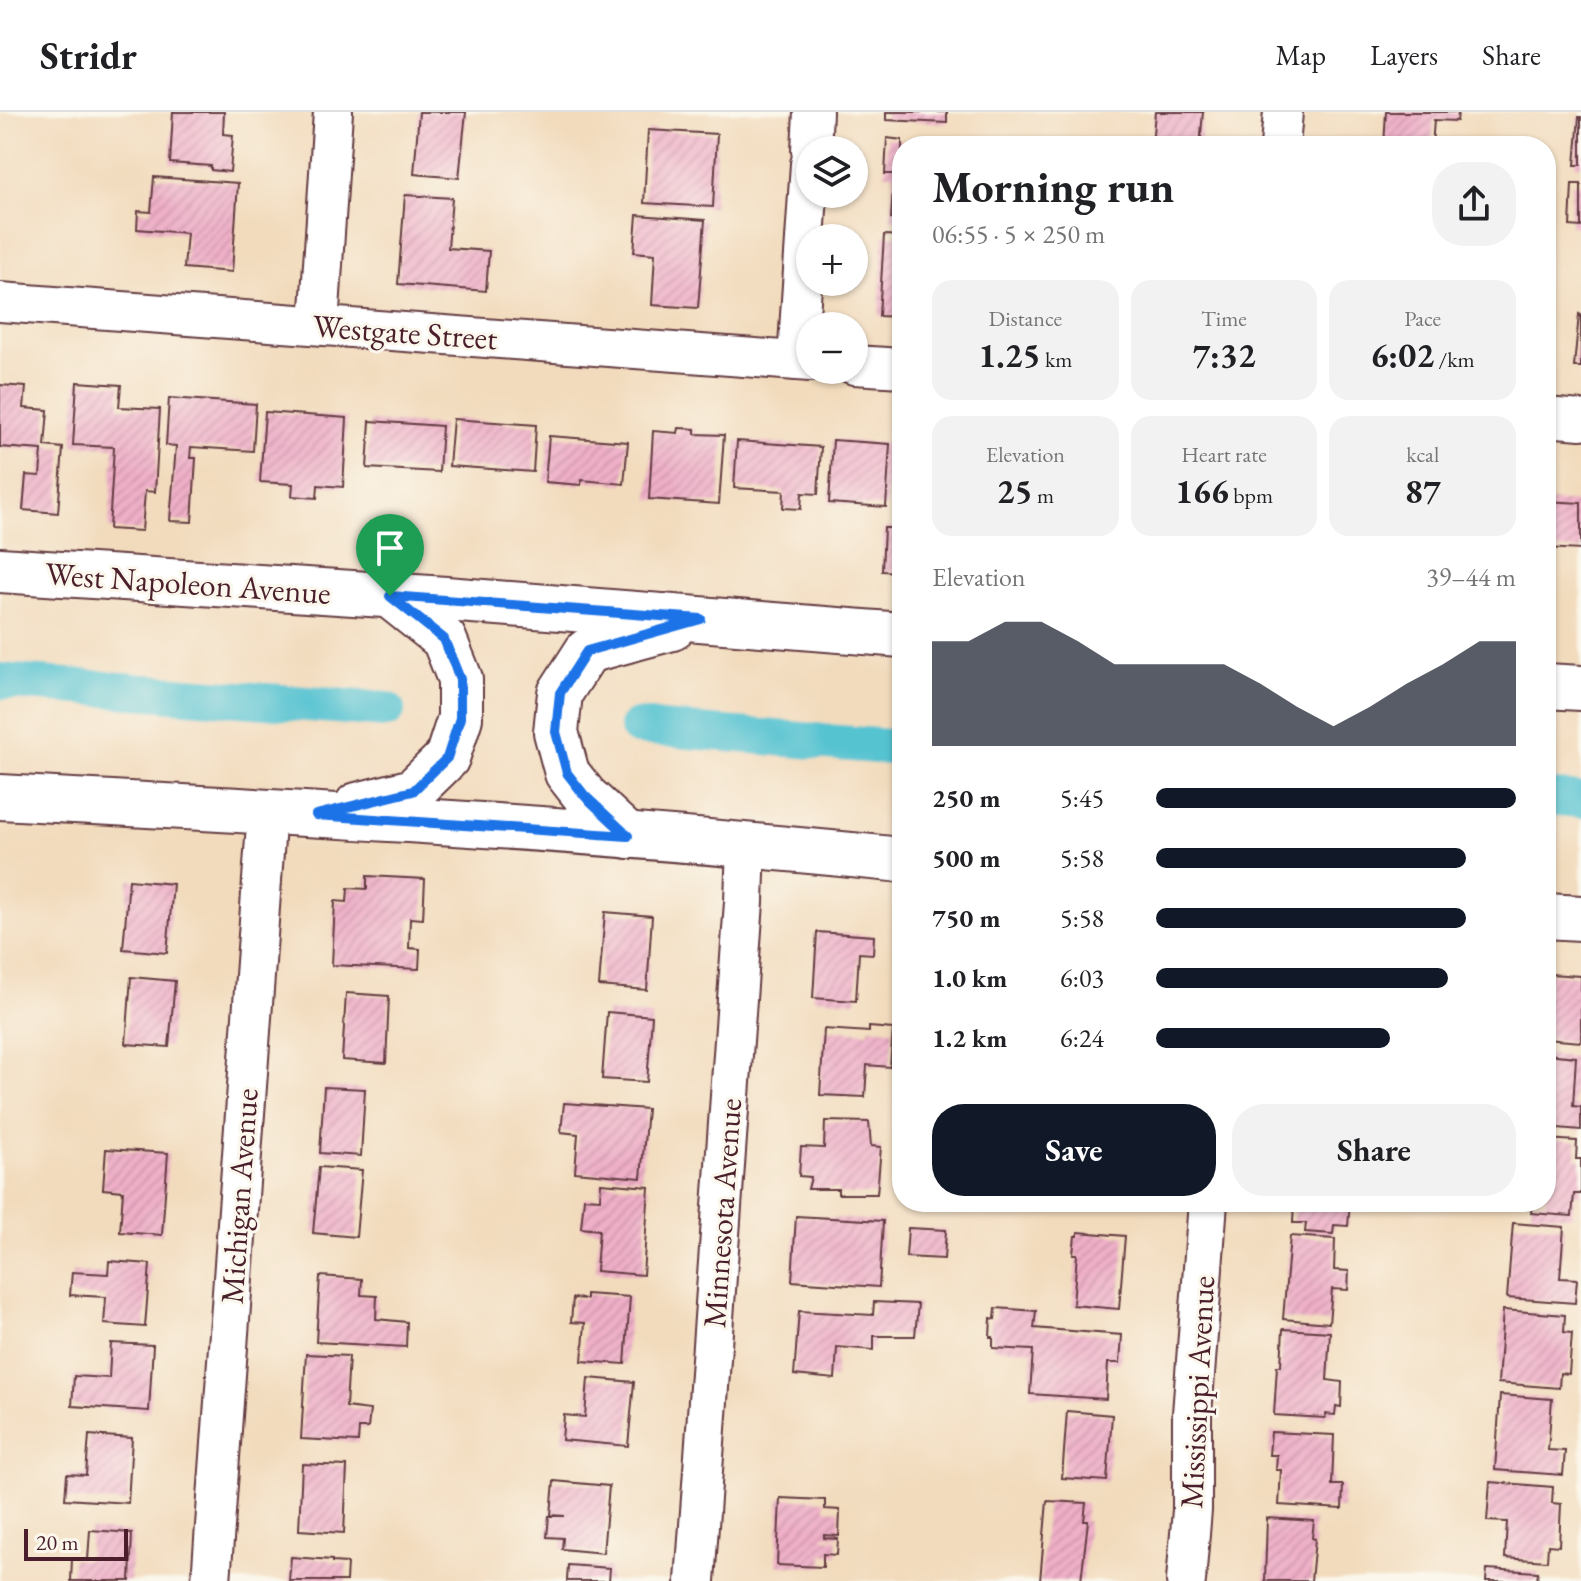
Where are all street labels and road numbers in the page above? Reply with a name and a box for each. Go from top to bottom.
street label: Westgate Street [311,305,499,359]
street label: West Napoleon Avenue [44,552,332,614]
street label: Michigan Avenue [211,1087,267,1305]
street label: Minnesota Avenue [693,1097,751,1329]
street label: Mississippi Avenue [1170,1275,1224,1509]

